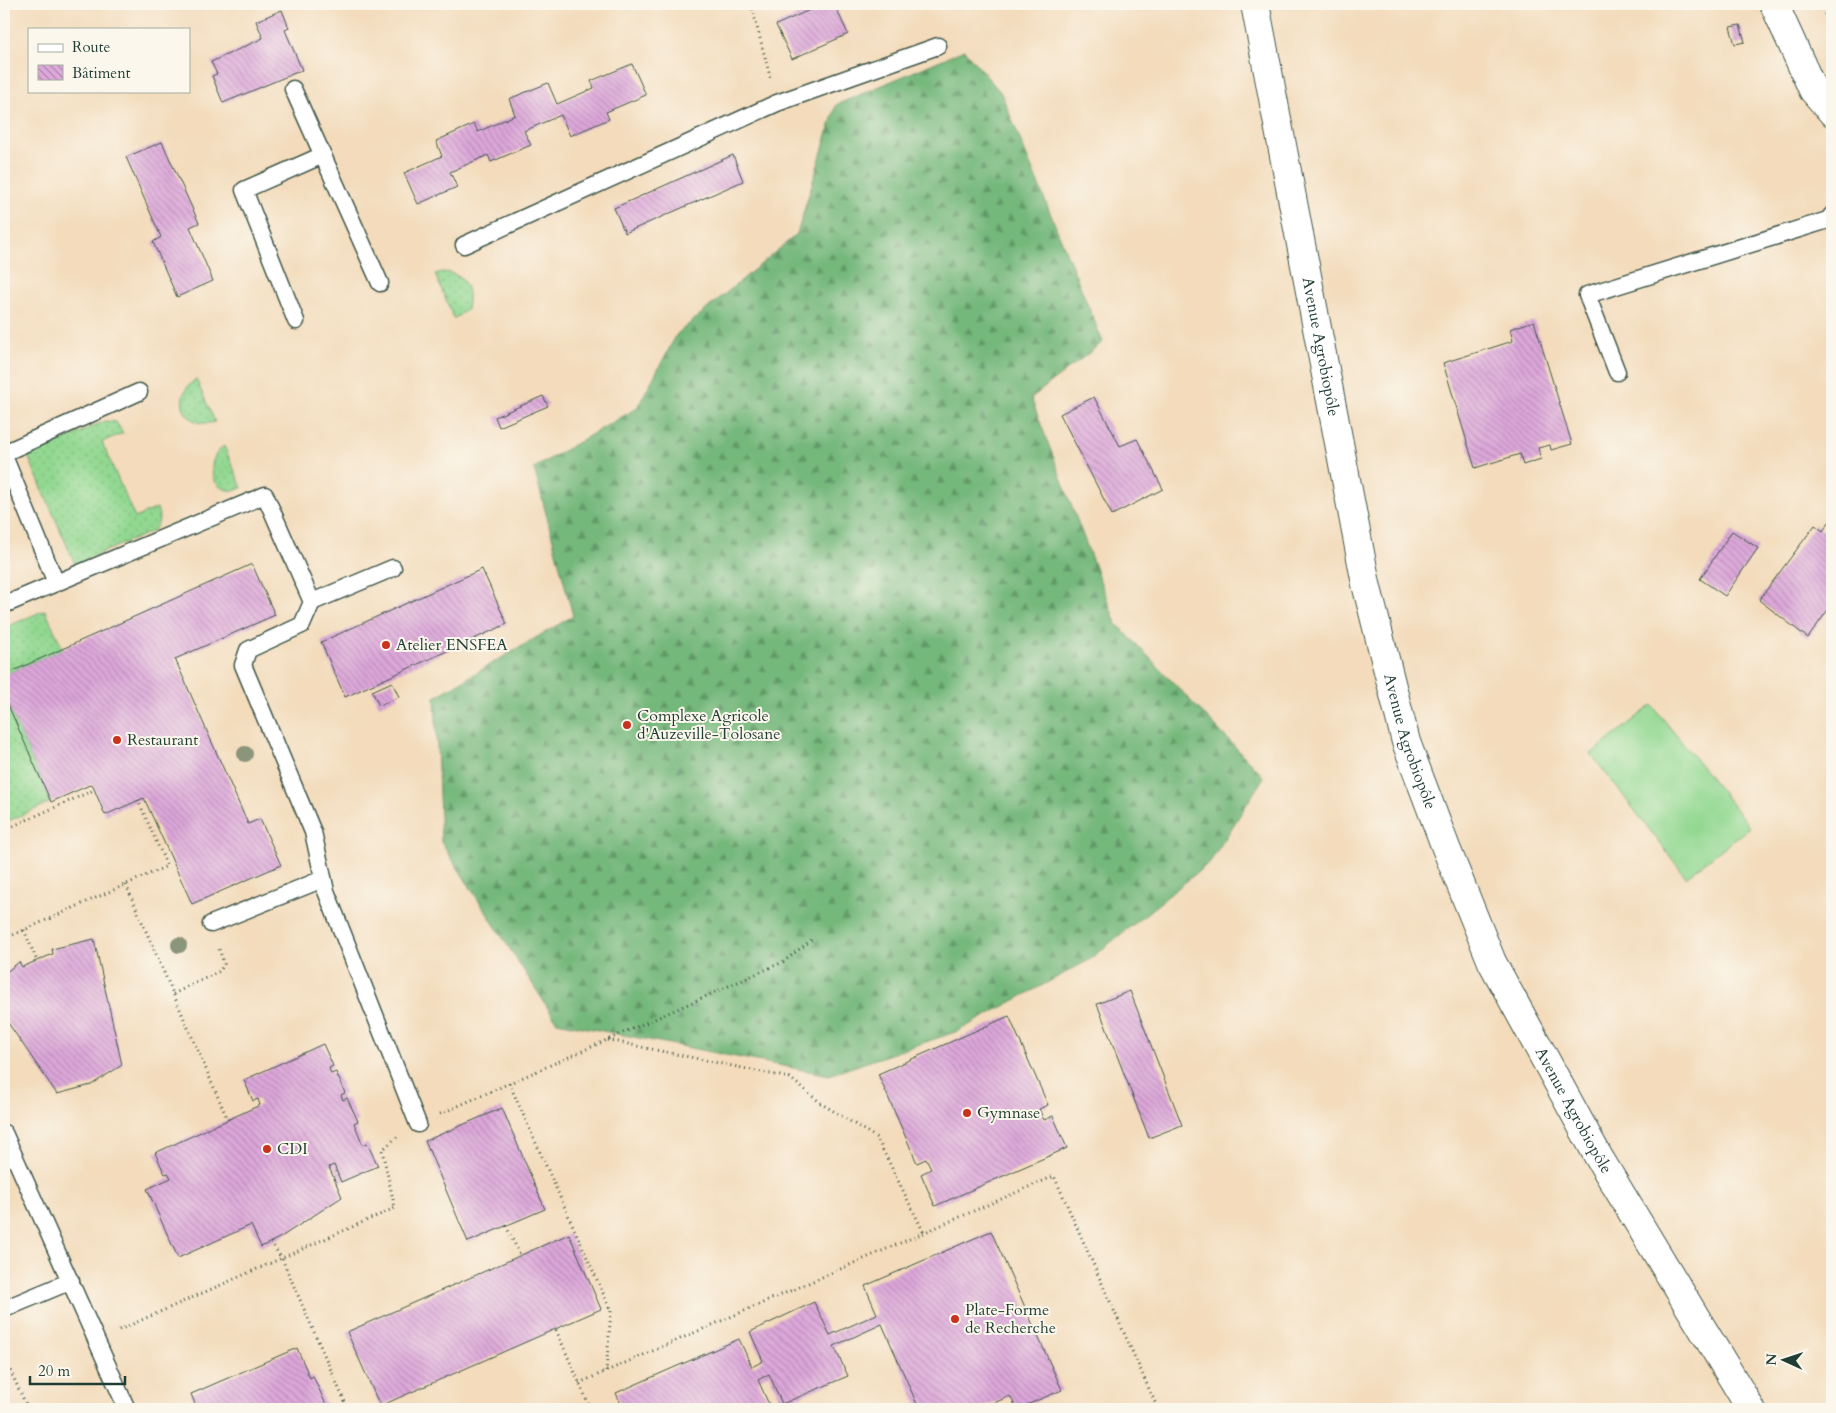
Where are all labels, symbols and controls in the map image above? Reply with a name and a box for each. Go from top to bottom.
legend [28,28,190,92]
text: Route [72,37,110,57]
text: Bâtiment [72,63,131,83]
street label: Avenue Agrobiopôle [1297,275,1345,418]
place label: Atelier ENSFEA [396,634,508,656]
marker: Atelier ENSFEA [380,639,392,651]
street label: Avenue Agrobiopôle [1378,671,1441,812]
place label: Complexe Agricole d'Auzeville-Tolosane [637,705,781,745]
marker: Complexe Agricole d'Auzeville-Tolosane [621,719,633,731]
place label: Restaurant [127,729,198,751]
marker: Restaurant [111,734,123,746]
street label: Avenue Agrobiopôle [1530,1043,1617,1178]
place label: Gymnase [977,1102,1040,1124]
marker: Gymnase [961,1107,973,1119]
place label: CDI [277,1138,308,1160]
marker: CDI [261,1143,273,1155]
place label: Plate-Forme de Recherche [965,1299,1056,1339]
marker: Plate-Forme de Recherche [949,1313,961,1325]
north arrow [1758,1336,1808,1386]
scale bar [30,1353,125,1385]
text: N [1762,1353,1781,1366]
text: 20 m [38,1361,70,1381]

